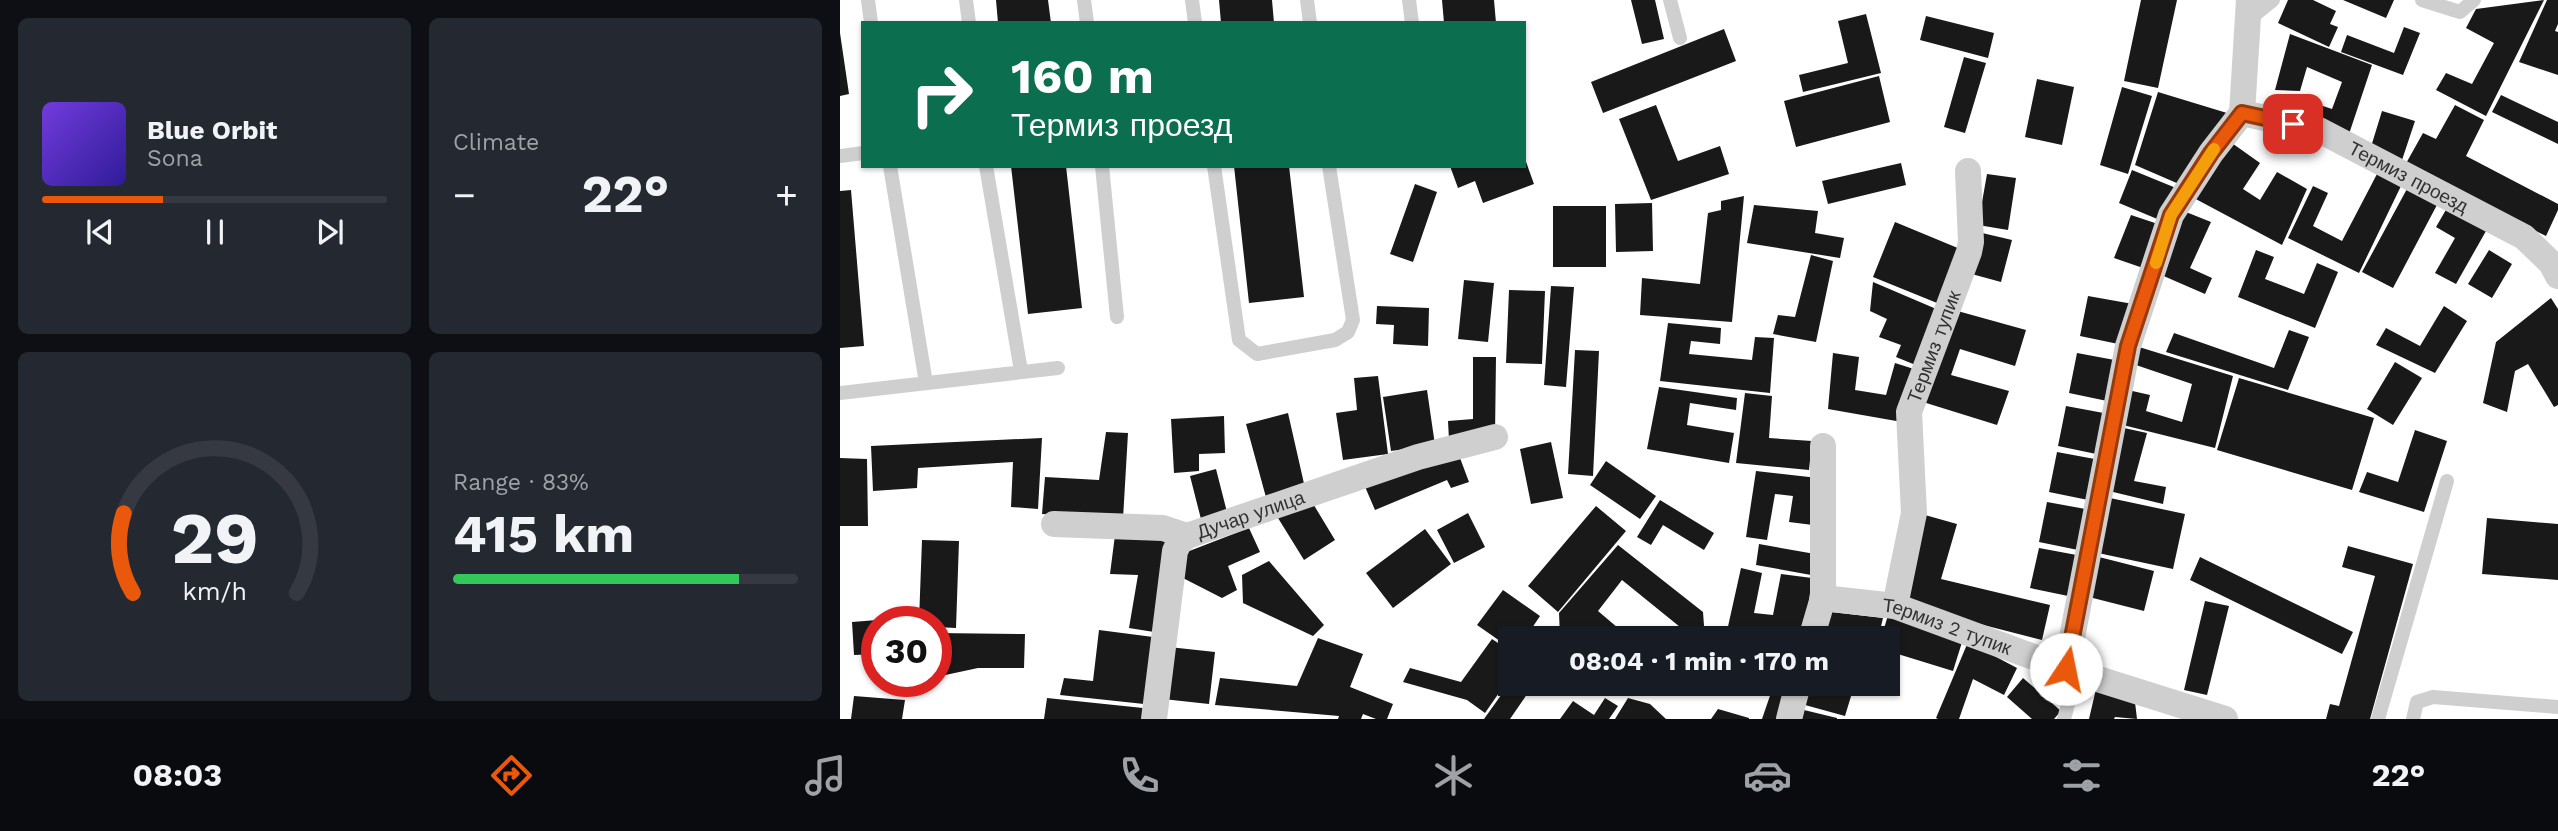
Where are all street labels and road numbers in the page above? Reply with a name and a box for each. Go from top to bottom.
street label: Термиз проезд [2345,137,2472,218]
street label: Термиз тупик [1903,287,1966,406]
street label: Дучар улица [1194,486,1308,544]
street label: Термиз 2 тупик [1881,594,2015,660]

